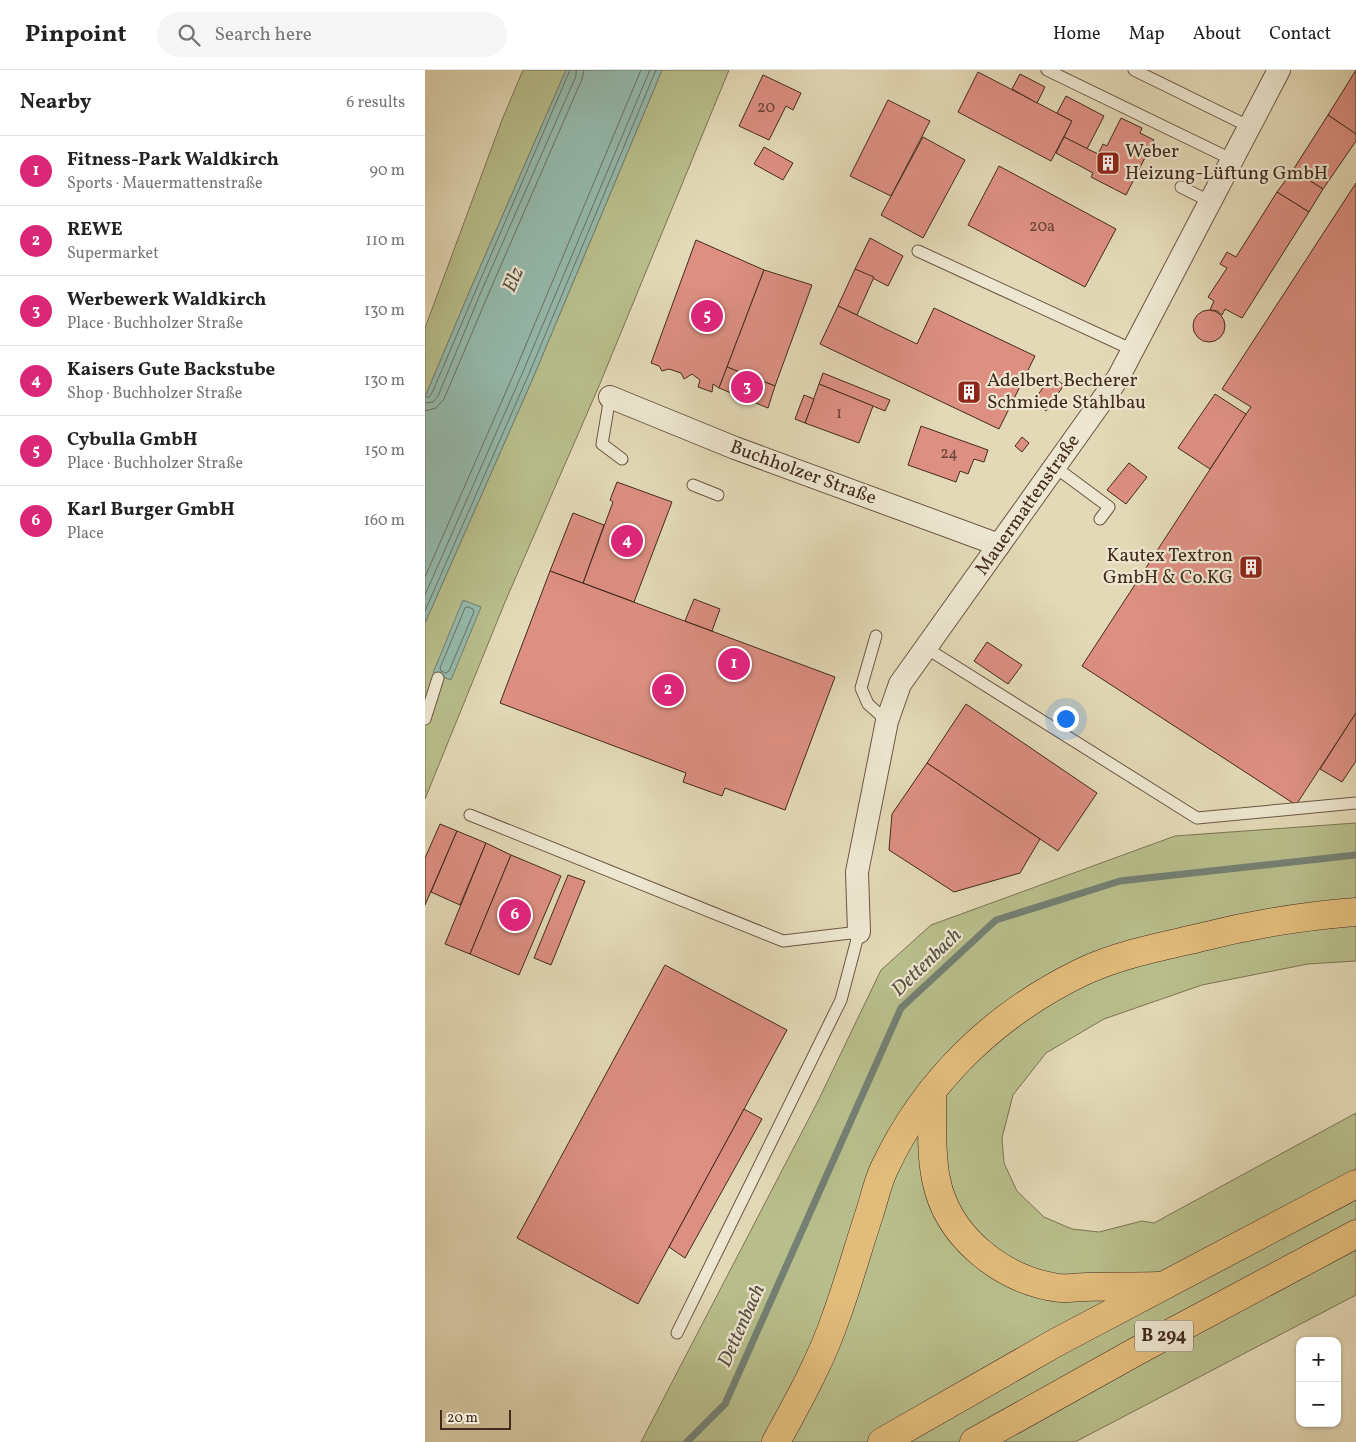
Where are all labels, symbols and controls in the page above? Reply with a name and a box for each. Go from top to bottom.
search box [157,12,507,57]
text: Pinpoint [25,18,127,52]
icon: search [175,21,203,49]
text: Search here [215,22,312,48]
text: Home [1053,22,1101,47]
text: Map [1129,22,1165,47]
text: About [1193,22,1241,47]
text: Contact [1269,22,1331,47]
text: Nearby [20,88,91,117]
text: 6 results [346,92,405,114]
house number: 20 [757,97,775,119]
place label: Weber Heizung-Lüftung GmbH [1125,139,1328,187]
text: Fitness-Park Waldkirch [67,147,279,173]
building icon: Weber Heizung-Lüftung GmbH [1095,150,1121,176]
text: 1 [33,160,39,182]
text: 90 m [369,160,405,182]
text: Sports · Mauermattenstraße [67,173,263,195]
house number: 20a [1029,216,1055,238]
text: REWE [67,217,123,243]
text: 2 [32,230,40,252]
text: 110 m [366,230,405,252]
text: Supermarket [67,243,159,265]
water label: Elz [496,263,532,297]
text: Werbewerk Waldkirch [67,287,266,313]
pin: 5 [691,297,723,335]
text: 3 [32,300,40,322]
text: 130 m [364,300,405,322]
text: Place · Buchholzer Straße [67,313,243,335]
text: Kaisers Gute Backstube [67,357,275,383]
pin: 3 [731,368,763,406]
place label: Adelbert Becherer Schmiede Stahlbau [987,368,1146,416]
text: 4 [31,370,41,392]
text: 130 m [364,370,405,392]
building icon: Adelbert Becherer Schmiede Stahlbau [956,379,982,405]
text: Shop · Buchholzer Straße [67,383,242,405]
house number: 1 [836,403,842,425]
text: Cybulla GmbH [67,427,198,453]
street label: Mauermattenstraße [970,429,1086,581]
street label: Buchholzer Straße [726,434,880,512]
text: 5 [32,440,40,462]
text: 150 m [364,440,405,462]
house number: 24 [940,443,958,465]
text: Place · Buchholzer Straße [67,453,243,475]
text: Karl Burger GmbH [67,497,235,523]
text: 6 [32,510,40,532]
text: 160 m [364,510,405,532]
pin: 4 [611,522,643,560]
text: Place [67,523,104,545]
place label: Kautex Textron GmbH & Co.KG [1103,543,1233,591]
building icon: Kautex Textron GmbH & Co.KG [1238,554,1264,580]
pin: 1 [718,645,750,683]
pin: 2 [652,671,684,709]
your location [1053,706,1079,732]
pin: 6 [499,896,531,934]
water label: Dettenbach [886,922,968,1004]
water label: Dettenbach [711,1280,773,1372]
road number: B 294 [1135,1320,1193,1352]
map controls [1296,1337,1341,1427]
button: + [1296,1337,1341,1382]
button: − [1296,1382,1341,1427]
scale bar [440,1407,511,1430]
text: 20 m [447,1409,478,1428]

